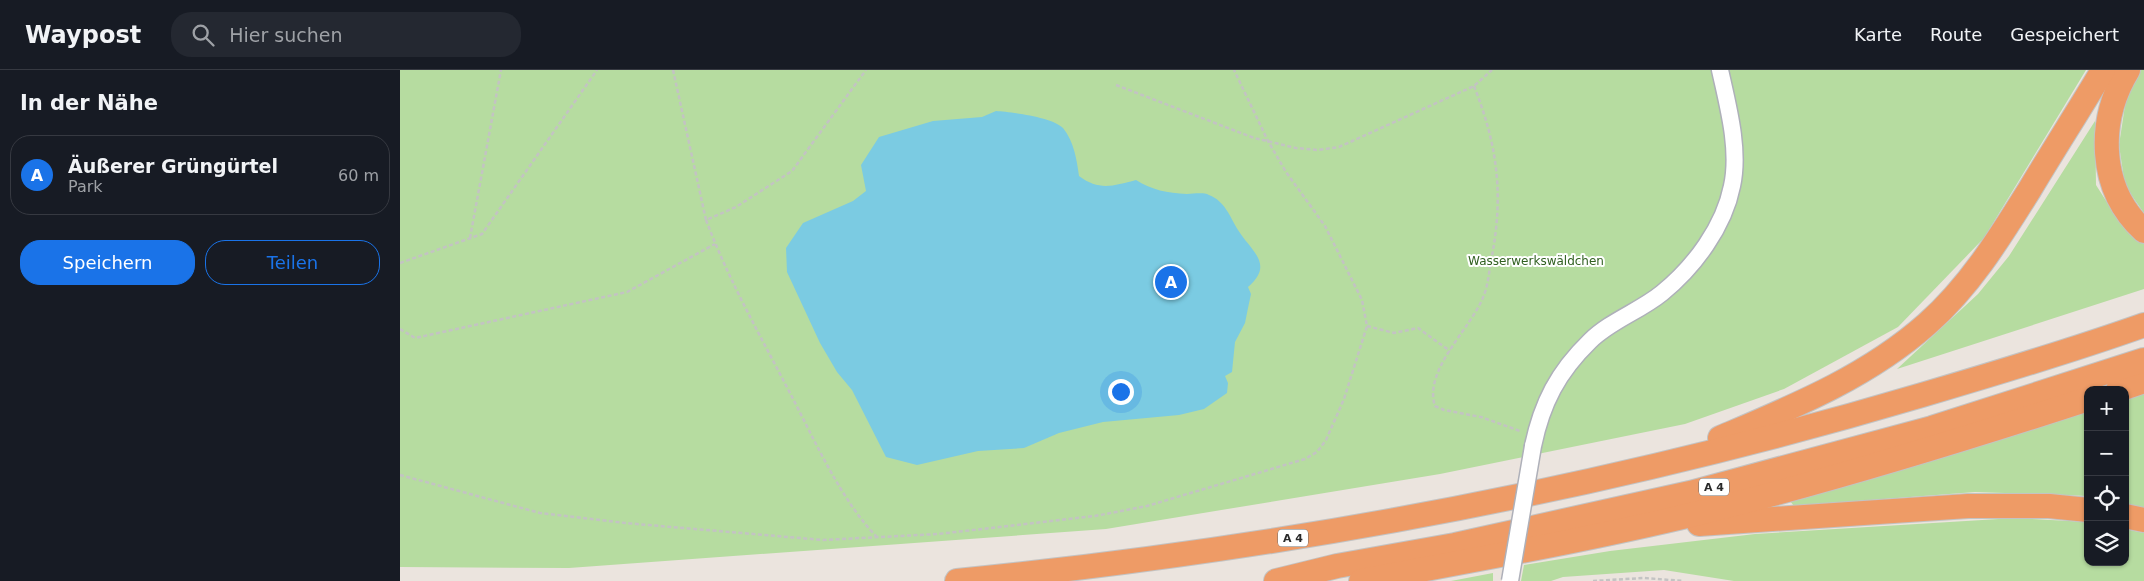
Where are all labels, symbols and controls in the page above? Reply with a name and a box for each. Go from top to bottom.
search box [171,12,521,57]
text: Waypost [25,21,141,49]
icon: search [189,21,217,49]
text: Hier suchen [229,24,342,46]
text: Karte [1854,24,1902,45]
text: Route [1930,24,1982,45]
text: Gespeichert [2010,24,2119,45]
text: In der Nähe [20,91,158,115]
text: Äußerer Grüngürtel [68,155,278,177]
text: A [31,166,43,185]
text: 60 m [338,166,379,185]
text: Park [68,177,103,196]
button: Speichern [20,240,195,285]
button: Teilen [205,240,380,285]
park label: Wasserwerkswäldchen [1468,254,1604,268]
pin: A [1155,263,1187,301]
your location [1108,379,1134,405]
map controls [2084,386,2129,566]
button: + [2084,386,2129,431]
button: − [2084,431,2129,476]
button: locate [2084,476,2129,521]
road number: A 4 [1699,478,1729,496]
button: layers [2084,521,2129,566]
road number: A 4 [1278,529,1308,546]

